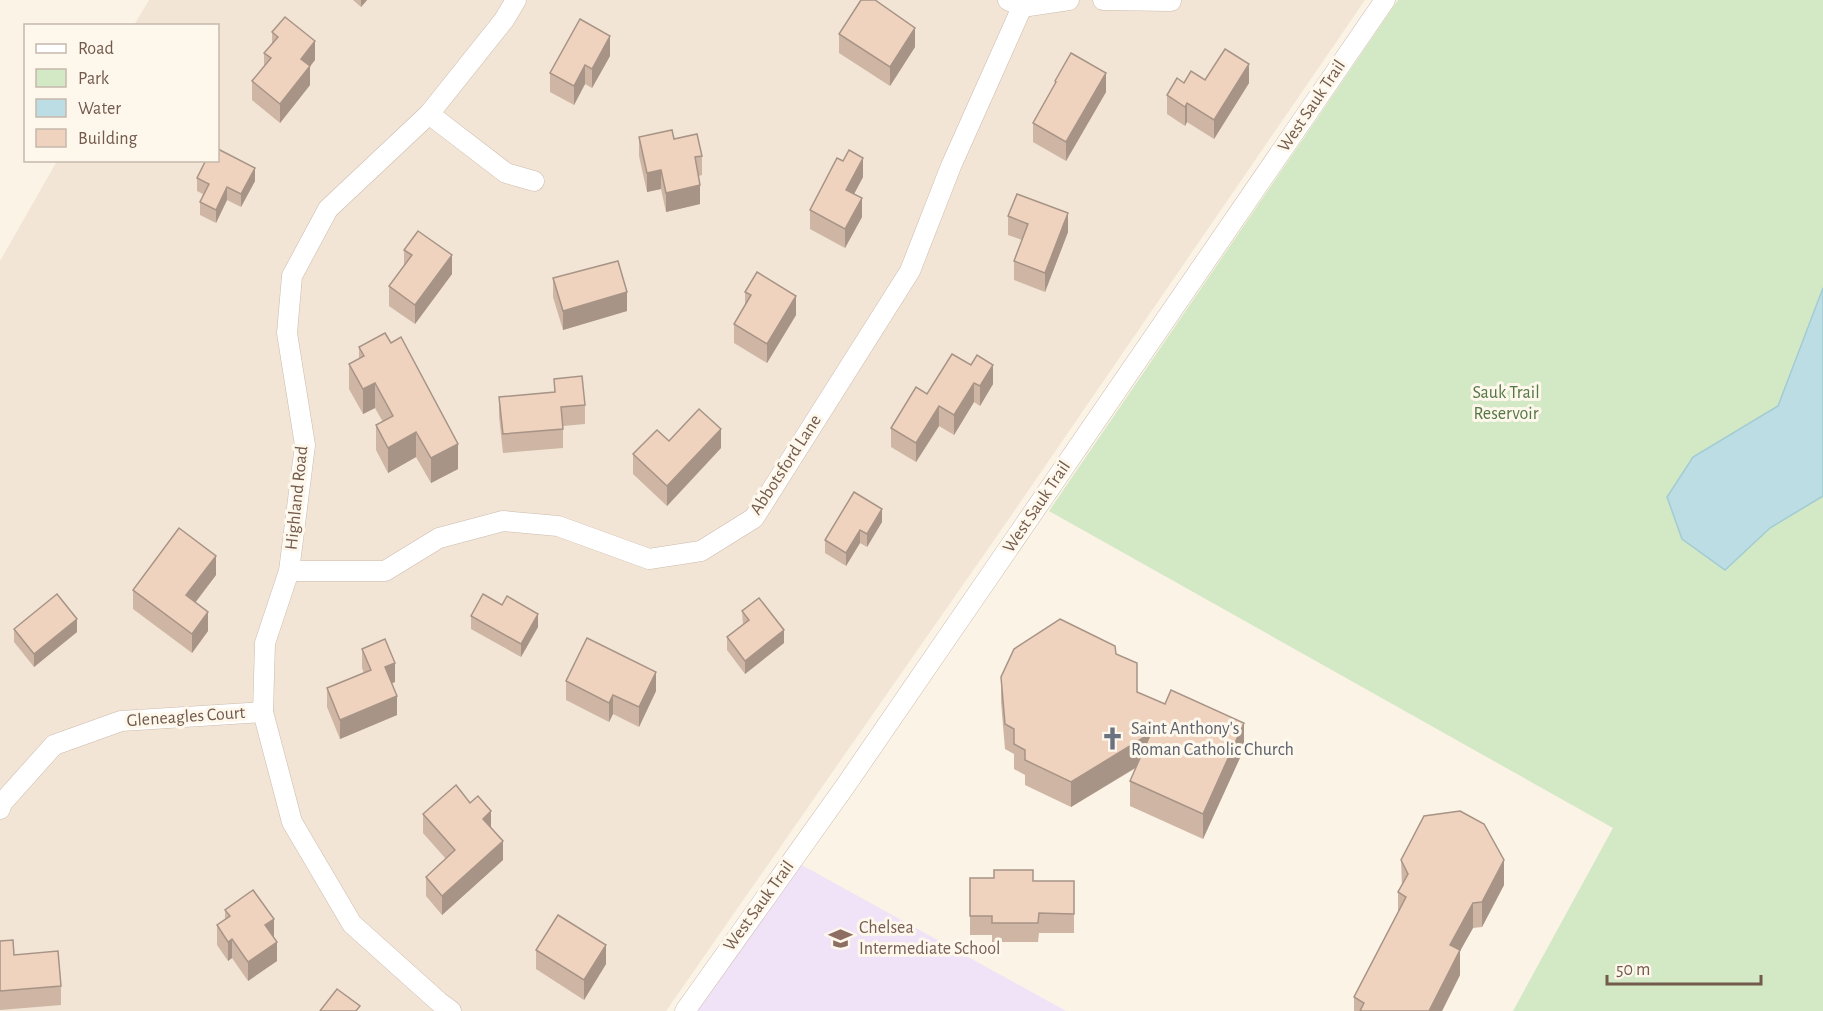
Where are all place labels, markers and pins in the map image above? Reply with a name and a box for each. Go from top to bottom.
place label: Saint Anthony's Roman Catholic Church [1131,720,1294,759]
church icon: Saint Anthony's Roman Catholic Church [1100,726,1126,752]
place label: Chelsea Intermediate School [859,919,1001,958]
school or university icon: Chelsea Intermediate School [828,925,854,951]

